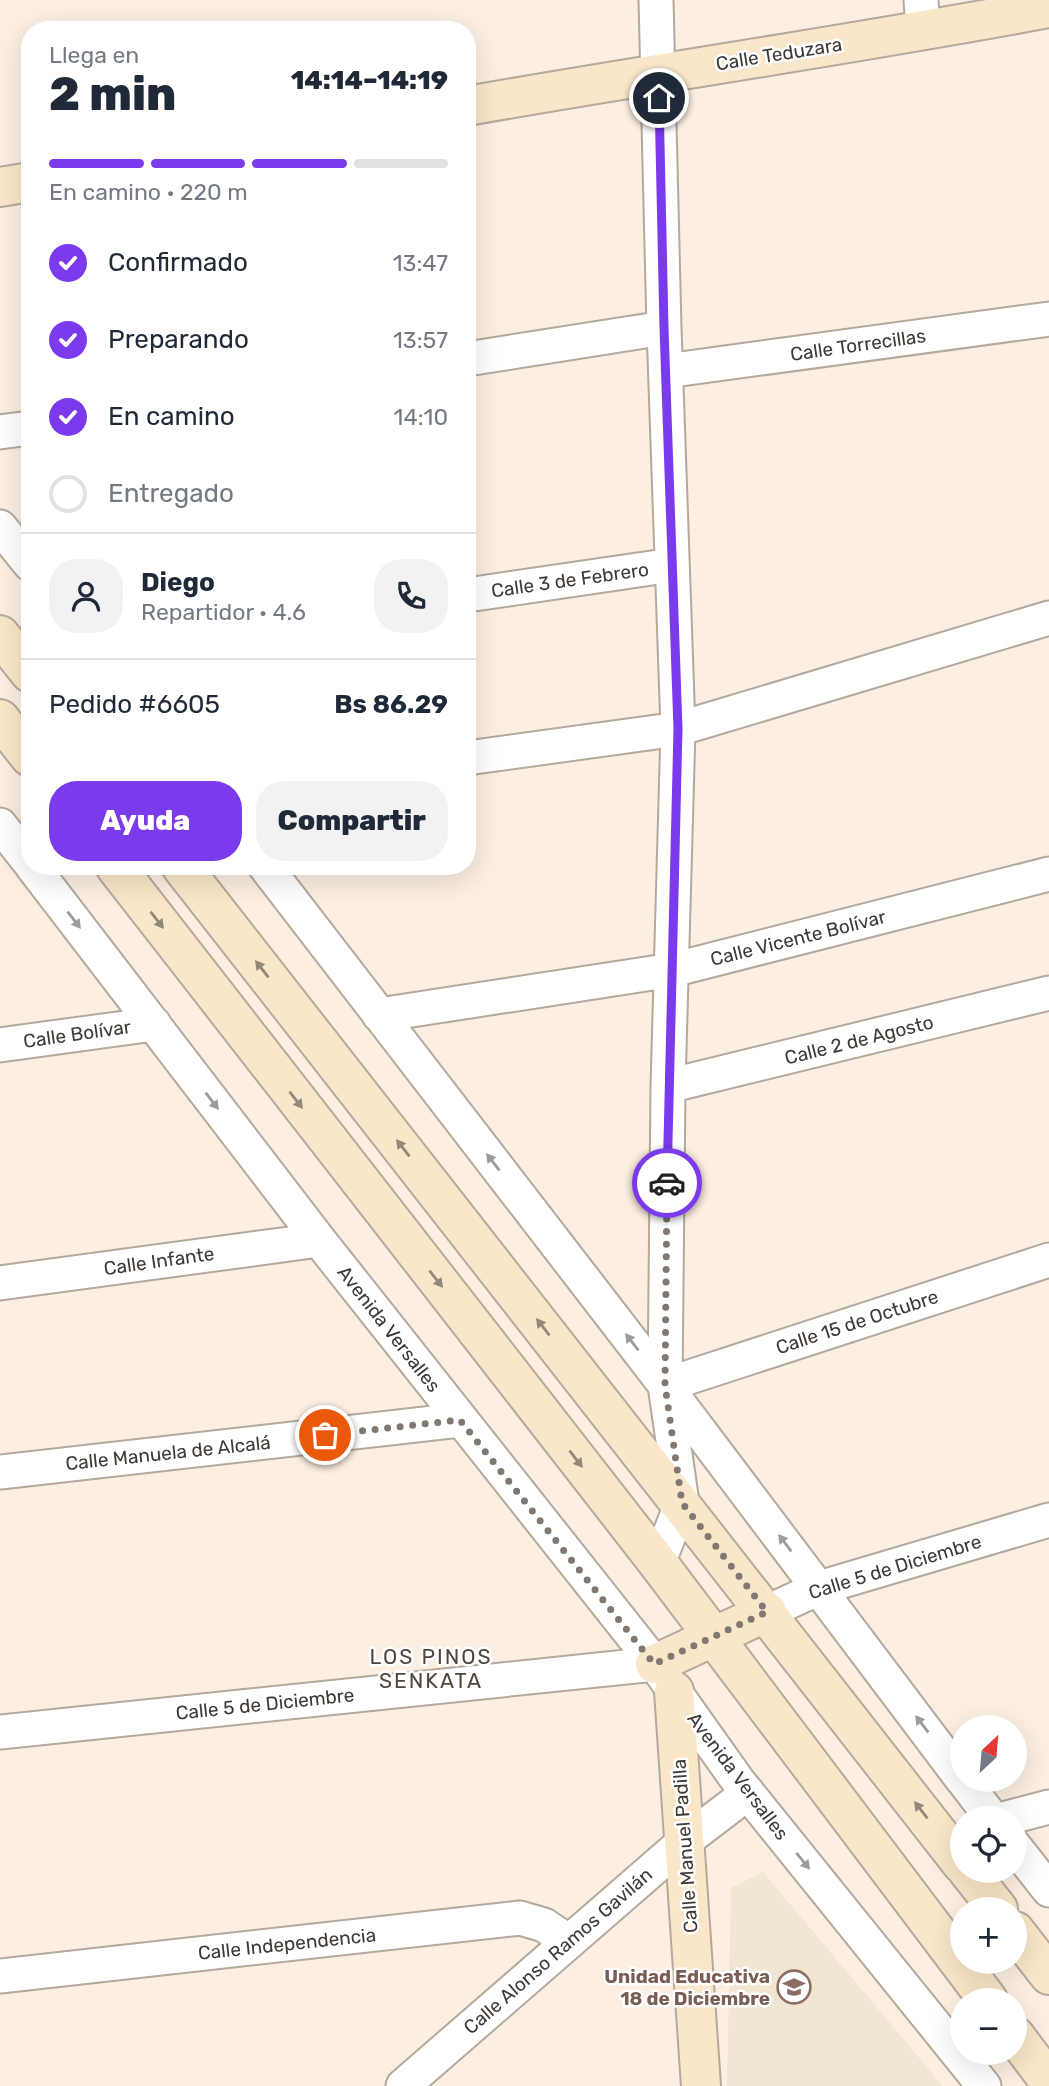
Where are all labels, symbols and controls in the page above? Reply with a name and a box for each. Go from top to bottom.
street label: Calle Teduzara [714,33,844,75]
text: Llega en [49,41,139,69]
text: 14:14–14:19 [291,65,448,96]
text: 2 min [49,67,176,122]
pin [629,68,689,128]
icon: home [640,79,678,117]
text: En camino · 220 m [49,178,248,206]
icon: check [49,244,87,282]
text: Confirmado [108,247,248,278]
text: 13:47 [393,249,448,277]
icon: check [49,321,87,359]
text: Preparando [108,324,249,355]
street label: Calle Torrecillas [789,324,927,366]
text: 13:57 [393,326,448,354]
icon: check [49,398,87,436]
text: En camino [108,401,235,432]
text: 14:10 [394,403,448,431]
text: Entregado [108,478,234,509]
street label: Calle 3 de Febrero [490,558,650,602]
button: person [49,559,123,633]
button: phone [374,559,448,633]
text: Diego [141,567,215,598]
text: Repartidor · 4.6 [141,598,306,626]
text: Pedido #6605 [49,689,220,720]
text: Bs 86.29 [334,689,448,720]
button: Ayuda [49,781,242,861]
button: Compartir [256,781,448,861]
street label: Calle Vicente Bolívar [708,905,889,971]
one-way arrow [66,911,81,929]
one-way arrow [149,911,163,929]
one-way arrow [255,961,270,979]
street label: Calle 2 de Agosto [782,1010,936,1070]
street label: Calle Bolívar [22,1015,133,1053]
one-way arrow [289,1090,304,1108]
one-way arrow [205,1091,220,1109]
one-way arrow [395,1140,410,1158]
courier [632,1148,702,1218]
one-way arrow [486,1153,500,1171]
icon: car [648,1164,686,1202]
street label: Calle Infante [102,1242,216,1280]
street label: Avenida Versalles [333,1261,445,1397]
one-way arrow [429,1270,443,1288]
street label: Calle 15 de Octubre [773,1285,941,1359]
one-way arrow [536,1319,551,1337]
one-way arrow [626,1333,640,1351]
pin [295,1405,355,1465]
icon: bag [306,1416,344,1454]
street label: Calle Manuela de Alcalá [64,1431,272,1475]
one-way arrow [568,1449,583,1467]
street label: Calle 5 de Diciembre [806,1530,984,1604]
one-way arrow [777,1534,792,1552]
district label: LOS PINOS SENKATA [369,1644,493,1693]
street label: Calle 5 de Diciembre [175,1683,355,1725]
street label: Avenida Versalles [682,1708,794,1844]
north arrow [950,1715,1027,1792]
map controls [950,1715,1027,2065]
one-way arrow [914,1716,929,1734]
street label: Calle Manuel Padilla [667,1758,703,1934]
one-way arrow [914,1801,928,1819]
button: locate [950,1806,1027,1883]
one-way arrow [795,1851,810,1869]
street label: Calle Alonso Ramos Gavilán [459,1863,657,2039]
button: + [950,1897,1027,1974]
street label: Calle Independencia [197,1923,377,1965]
place label: Unidad Educativa 18 de Diciembre [604,1965,770,2010]
school or university icon: Unidad Educativa 18 de Diciembre [775,1968,813,2006]
button: − [950,1988,1027,2065]

